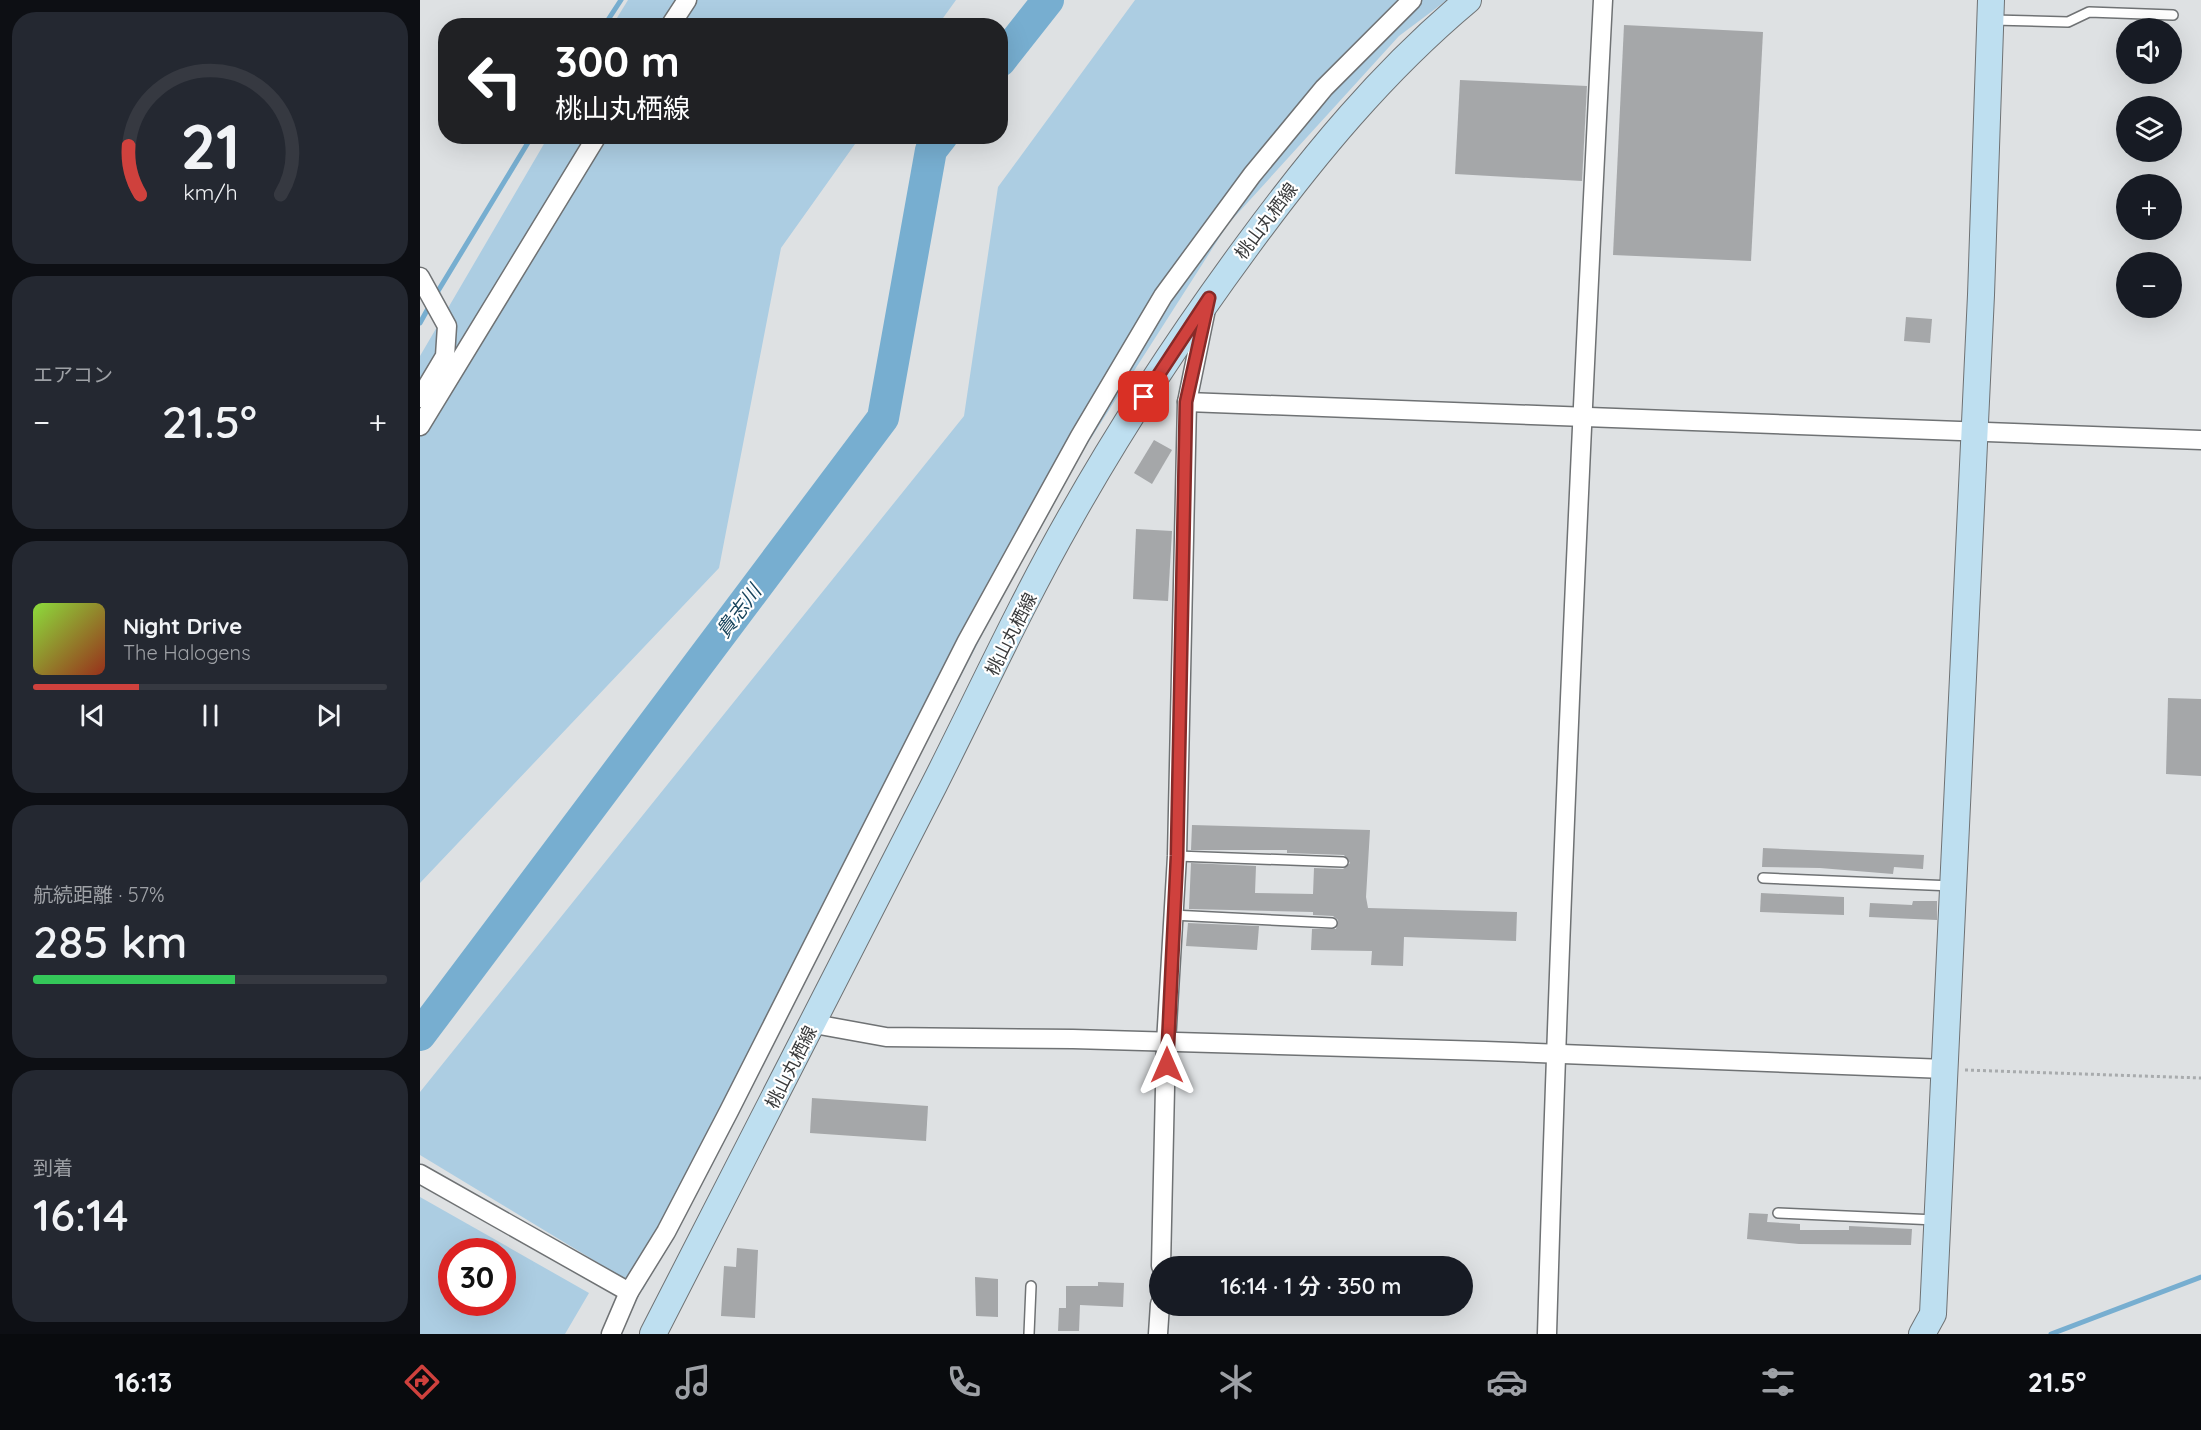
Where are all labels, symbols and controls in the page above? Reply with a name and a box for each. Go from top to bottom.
map controls [2116,18,2182,318]
button: sound [2116,18,2182,84]
text: 300 m [555,35,680,88]
icon: left [456,42,534,120]
text: 桃山丸栖線 [555,91,690,125]
button: layers [2116,96,2182,162]
text: 21 [180,107,240,185]
button: + [2116,174,2182,240]
street label: 桃山丸栖線 [1230,178,1302,264]
text: km/h [183,180,237,206]
button: − [2116,252,2182,318]
text: エアコン [33,362,113,387]
pin [1118,371,1169,422]
icon: arrive [1127,380,1160,413]
text: 21.5° [162,393,257,449]
text: − [33,401,50,442]
text: + [368,401,387,442]
water label: 貴志川 [710,578,767,642]
street label: 桃山丸栖線 [980,589,1042,679]
text: Night Drive [123,612,242,640]
text: The Halogens [123,640,251,665]
icon: previous [76,699,109,732]
icon: pause [194,699,227,732]
icon: next [312,699,345,732]
text: 航続距離 · 57% [33,882,165,907]
text: 285 km [33,913,187,969]
street label: 桃山丸栖線 [760,1022,822,1112]
position arrow [1135,1033,1199,1097]
text: 到着 [33,1155,73,1180]
text: 16:14 [33,1186,128,1242]
speed limit sign: 30 [438,1238,516,1316]
text: 16:14 · 1 分 · 350 m [1221,1272,1401,1300]
icon: directions [401,1361,443,1403]
icon: music [672,1361,714,1403]
icon: phone [943,1361,985,1403]
icon: climate [1215,1361,1257,1403]
icon: car [1486,1361,1528,1403]
icon: filters [1757,1361,1799,1403]
text: 16:13 [115,1365,172,1399]
text: 21.5° [2028,1365,2086,1399]

